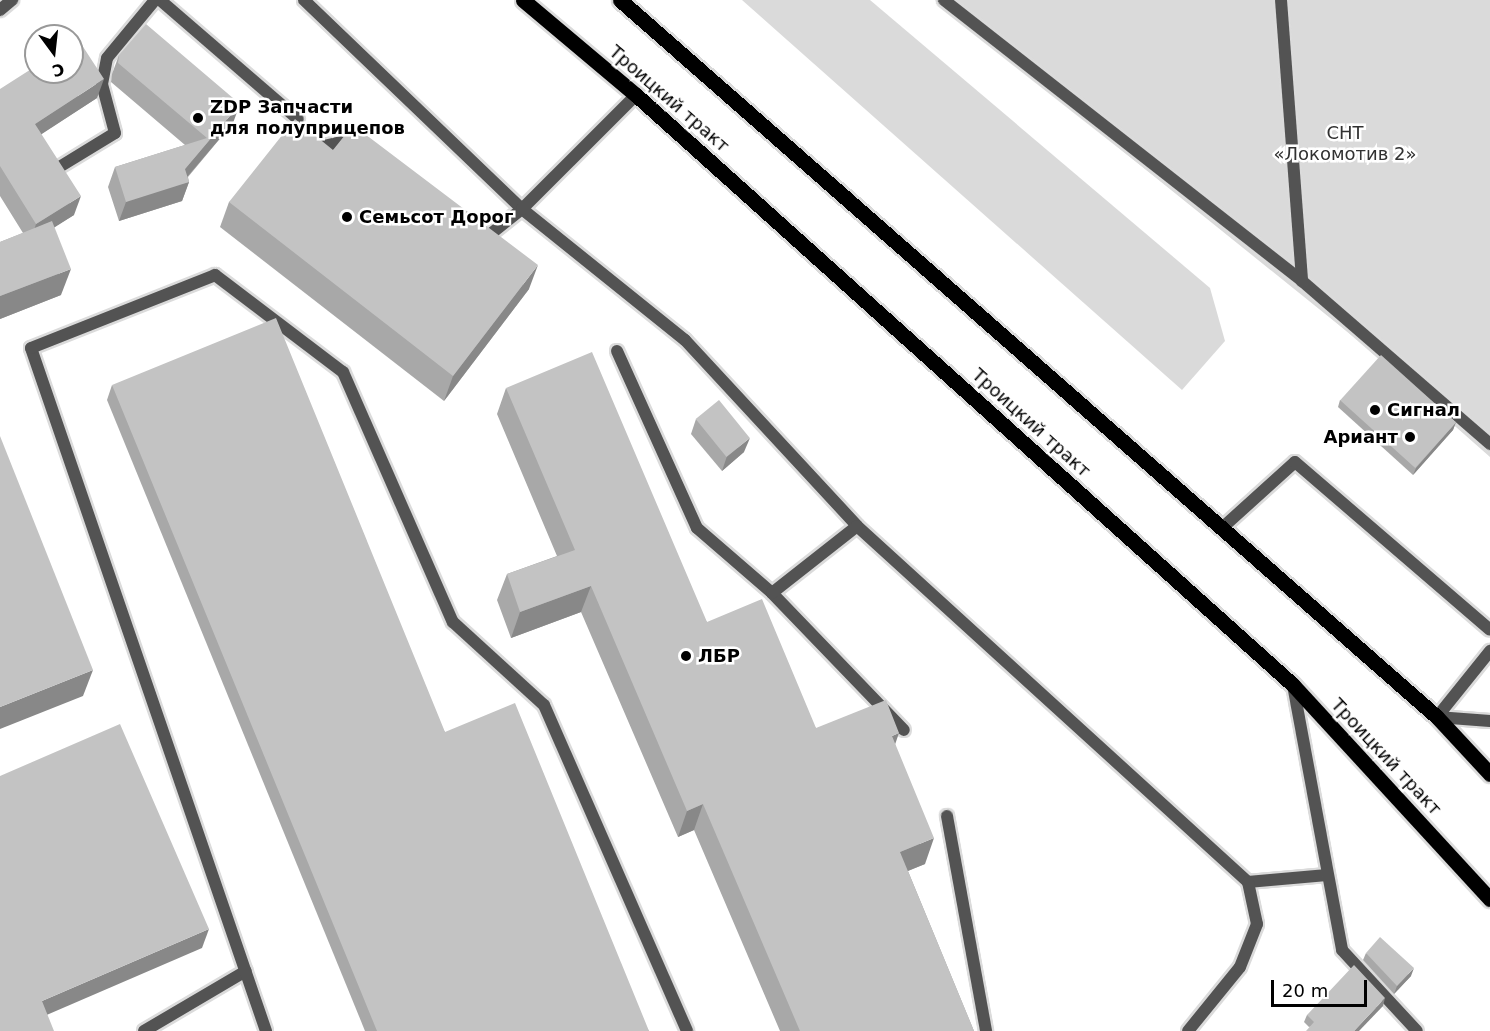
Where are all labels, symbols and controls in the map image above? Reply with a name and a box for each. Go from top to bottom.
north arrow [24,24,84,84]
street label: Троицкий тракт [605,41,733,157]
text: С [50,59,66,81]
place label: ZDP Запчасти для полуприцепов [210,97,405,140]
marker: ZDP Запчасти для полуприцепов [191,111,205,125]
park label: СНТ «Локомотив 2» [1273,123,1417,166]
place label: Семьсот Дорог [359,206,513,228]
marker: Семьсот Дорог [340,210,354,224]
street label: Троицкий тракт [967,364,1095,482]
place label: Сигнал [1387,399,1460,421]
marker: Сигнал [1368,403,1382,417]
place label: Ариант [1324,426,1398,448]
marker: Ариант [1403,430,1417,444]
place label: ЛБР [698,645,740,667]
marker: ЛБР [679,649,693,663]
street label: Троицкий тракт [1326,694,1446,820]
scale bar [1274,968,1370,1006]
text: 20 m [1282,980,1328,1001]

